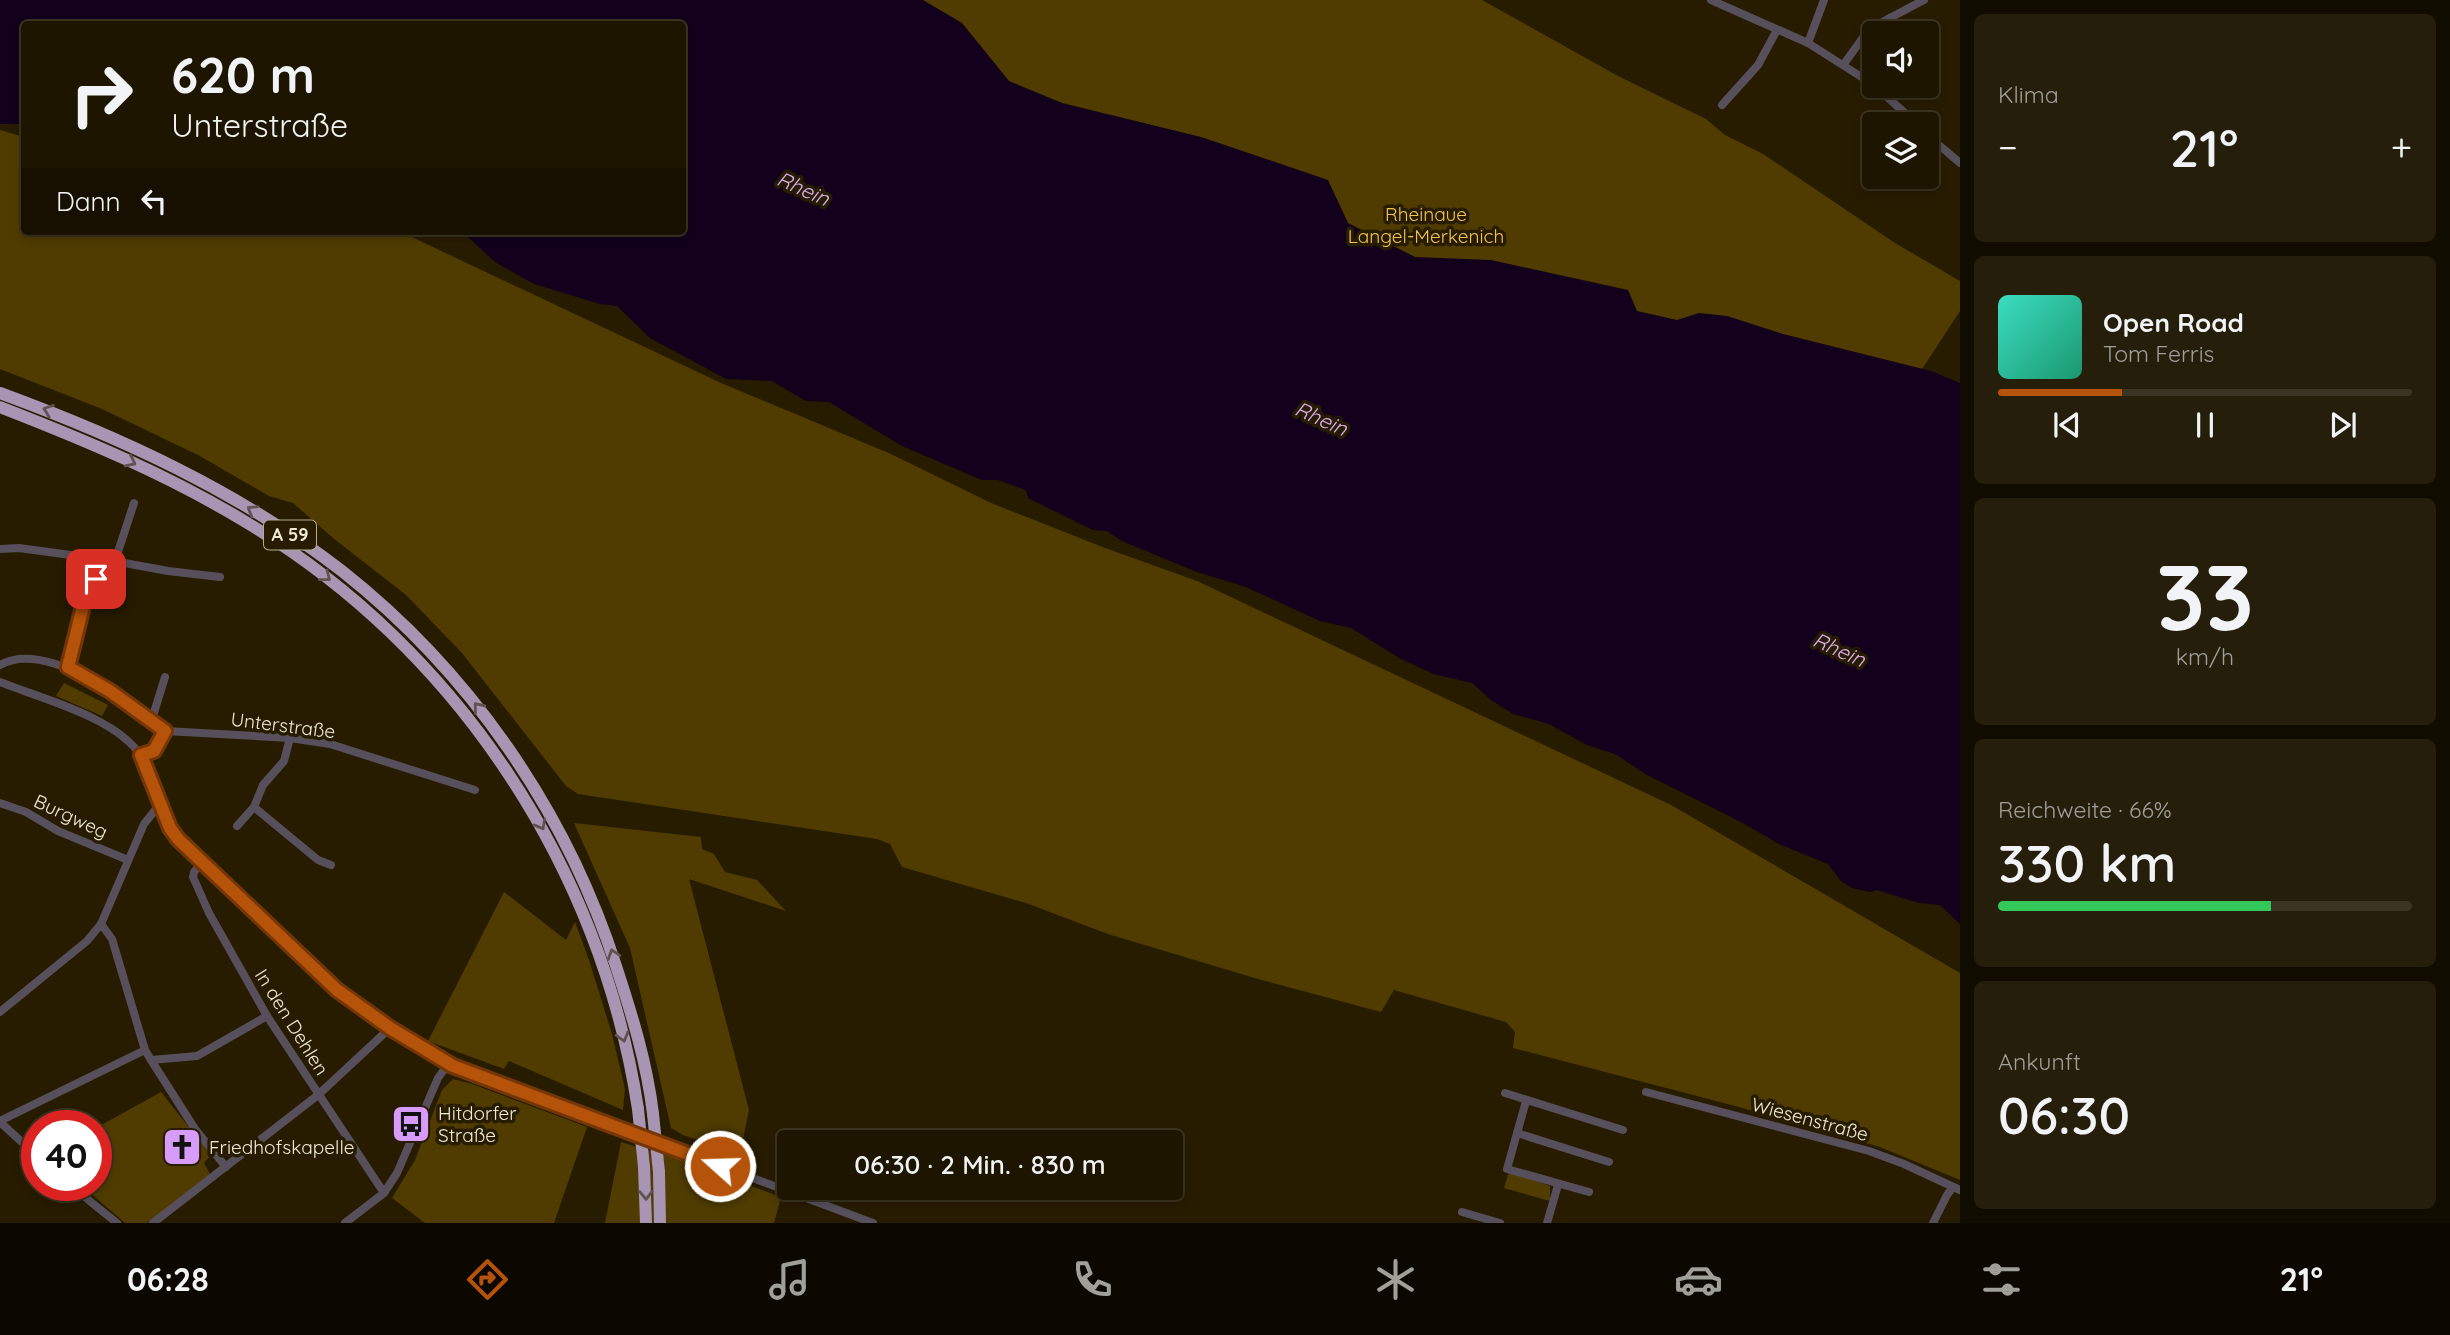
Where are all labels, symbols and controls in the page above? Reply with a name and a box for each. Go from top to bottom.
map controls [1862,21,1939,189]
button: sound [1862,21,1939,98]
text: 620 m [171,44,315,105]
icon: right [56,49,147,140]
text: Klima [1998,80,2059,109]
text: Unterstraße [171,105,348,145]
button: layers [1862,112,1939,189]
text: 21° [2170,115,2238,180]
text: − [1998,123,2018,171]
text: + [2391,123,2412,171]
water label: Rhein [773,165,834,211]
icon: left [135,182,173,220]
text: Dann [56,185,121,218]
park label: Rheinaue Langel-Merkenich [1348,202,1504,248]
text: Open Road [2103,306,2244,339]
text: Tom Ferris [2103,339,2214,368]
water label: Rhein [1291,395,1352,441]
one-way arrow [42,404,54,418]
icon: previous [2048,406,2086,444]
icon: pause [2186,406,2224,444]
icon: next [2324,406,2362,444]
one-way arrow [123,454,136,468]
one-way arrow [246,506,259,519]
road number: A 59 [264,520,316,550]
text: 33 [2156,539,2254,653]
pin [66,549,126,609]
icon: arrive [77,560,115,598]
one-way arrow [318,569,331,582]
water label: Rhein [1809,626,1870,672]
text: km/h [2176,642,2234,671]
one-way arrow [473,702,486,714]
street label: Unterstraße [229,707,337,743]
street label: Burgweg [30,788,112,844]
text: Reichweite · 66% [1998,795,2172,824]
one-way arrow [532,818,546,831]
text: 330 km [1998,830,2176,895]
one-way arrow [606,948,621,960]
street label: In den Dehlen [250,965,334,1079]
one-way arrow [615,1030,630,1042]
text: Ankunft [1998,1047,2081,1076]
text: 06:30 [1998,1082,2130,1147]
street label: Wiesenstraße [1749,1092,1871,1146]
place label: Hitdorfer Straße [438,1101,517,1147]
bus stop icon: Hitdorfer Straße [390,1103,432,1145]
speed limit sign: 40 [21,1110,112,1201]
church icon: Friedhofskapelle [161,1126,203,1168]
position arrow [683,1129,757,1203]
place label: Friedhofskapelle [209,1135,354,1159]
text: 06:30 · 2 Min. · 830 m [854,1148,1106,1181]
one-way arrow [638,1190,653,1201]
icon: directions [463,1255,512,1304]
icon: music [765,1255,814,1304]
icon: phone [1068,1255,1117,1304]
icon: climate [1371,1255,1420,1304]
icon: car [1674,1255,1723,1304]
icon: filters [1977,1255,2026,1304]
text: 06:28 [127,1259,209,1299]
text: 21° [2280,1259,2323,1299]

